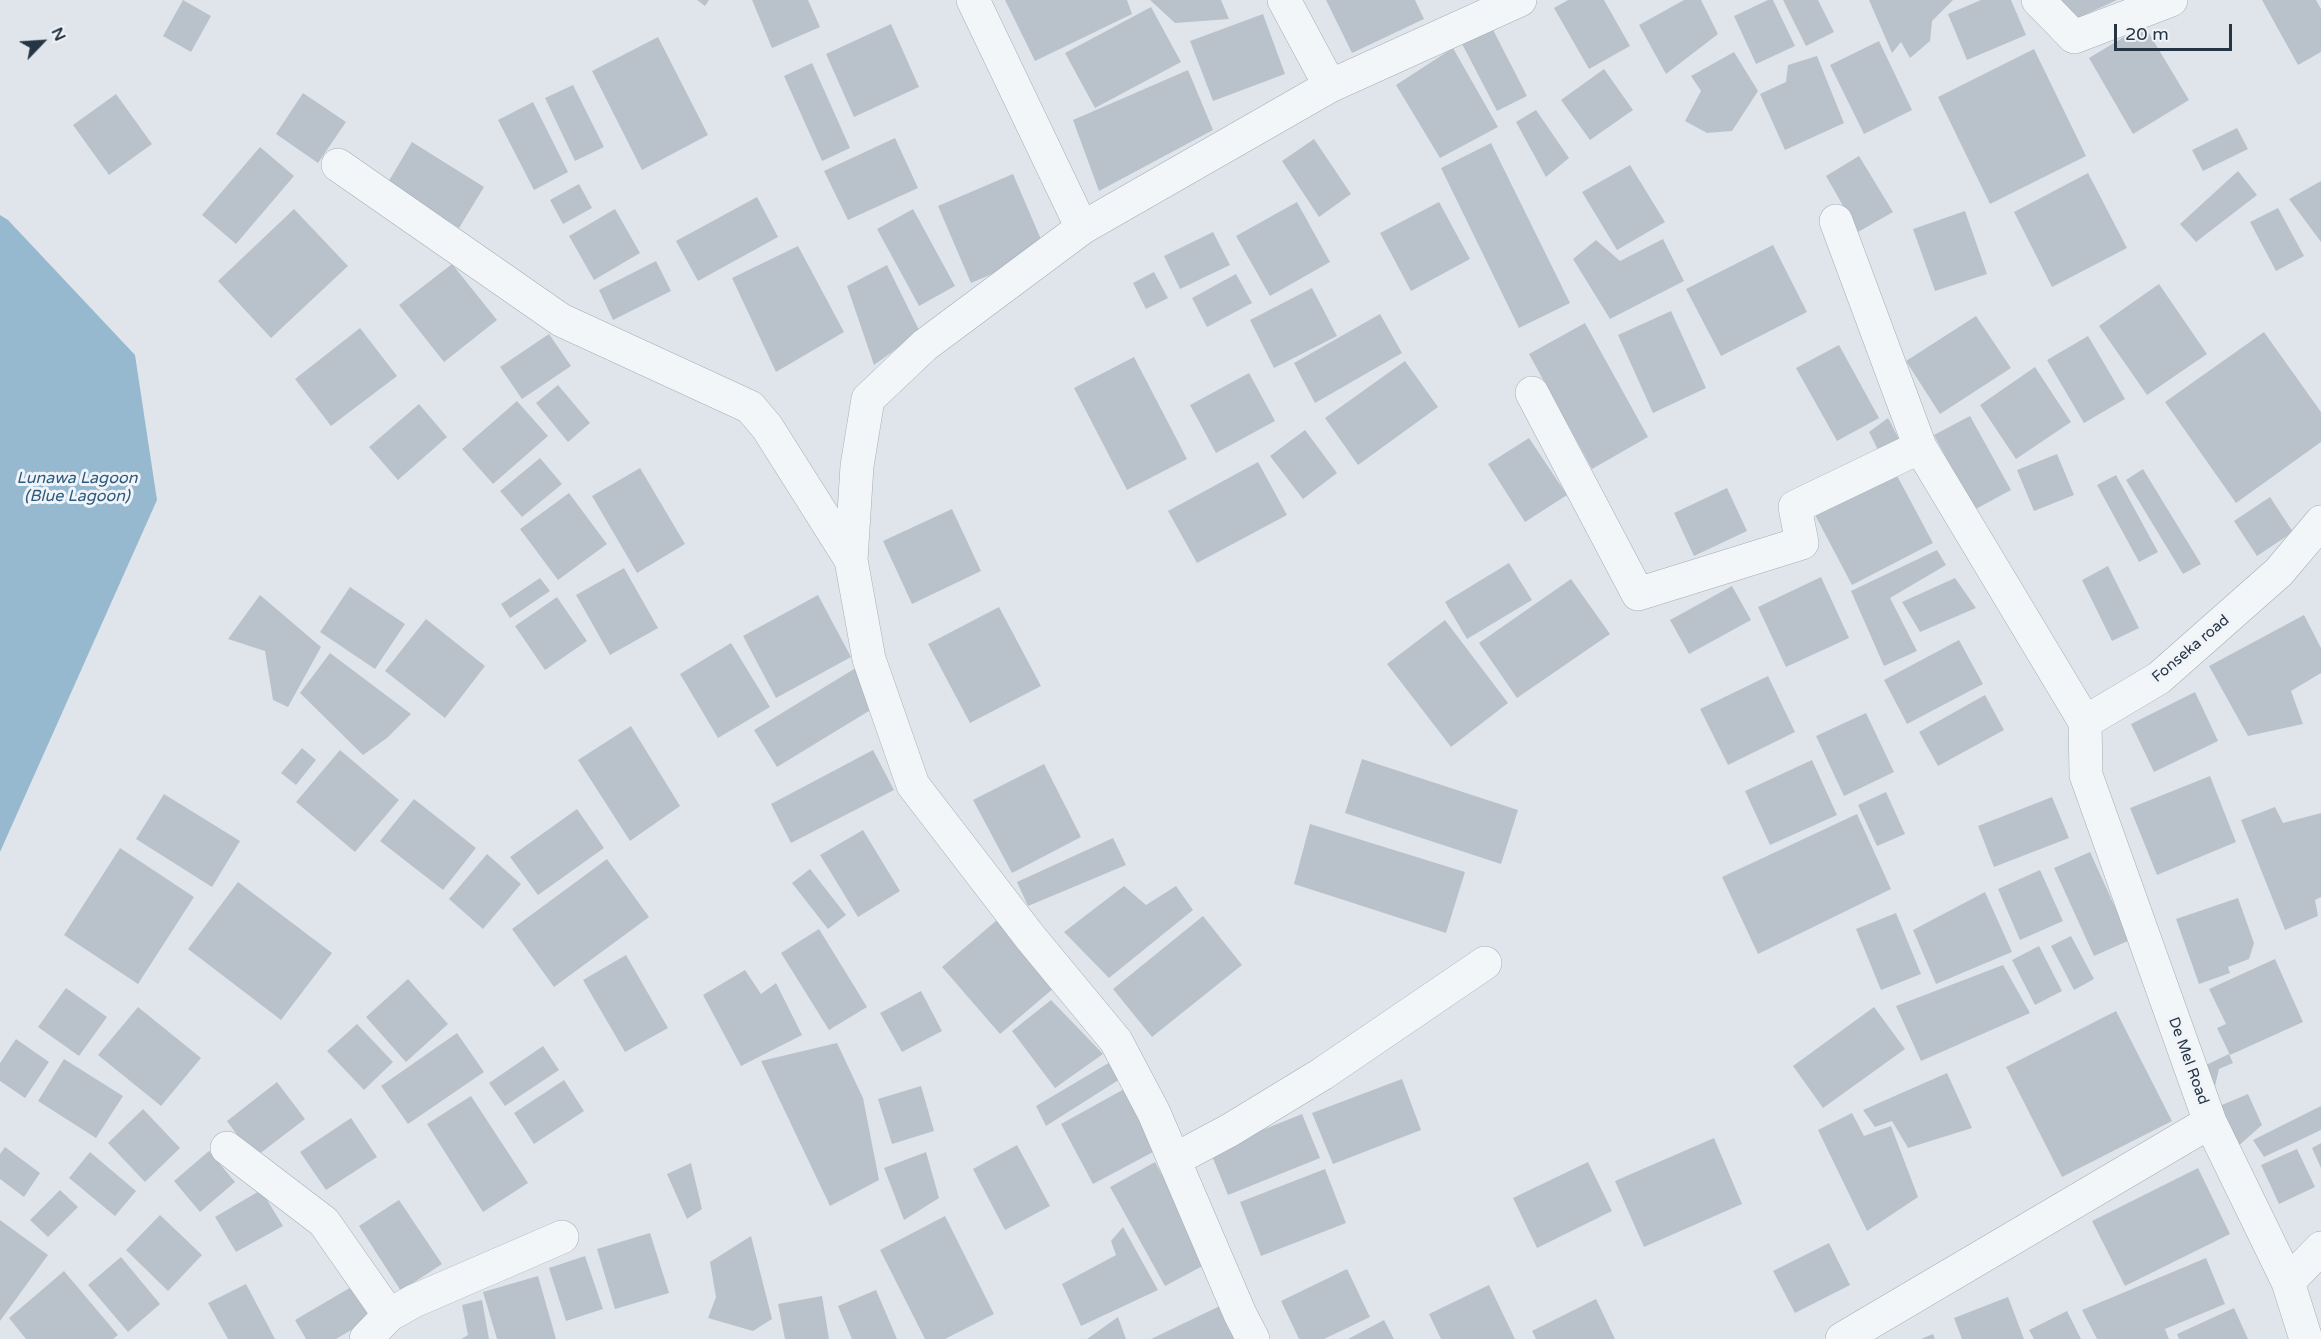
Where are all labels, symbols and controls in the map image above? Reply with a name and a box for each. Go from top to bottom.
north arrow [12,12,72,72]
scale bar [2117,12,2236,50]
text: 20 m [2125,23,2169,45]
text: N [47,24,70,44]
water label: Lunawa Lagoon (Blue Lagoon) [17,469,137,507]
street label: Fonseka road [2149,611,2233,687]
street label: De Mel Road [2164,1015,2212,1107]

